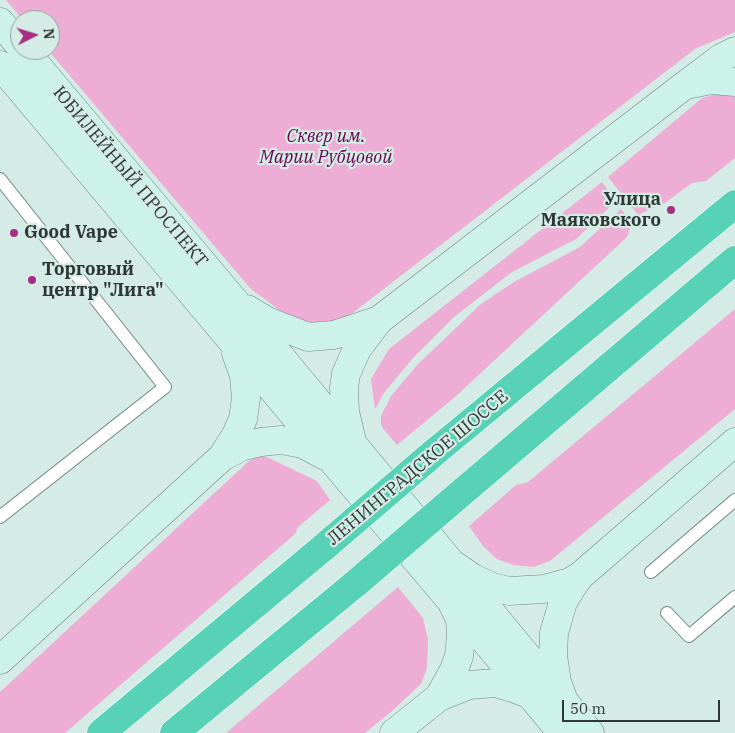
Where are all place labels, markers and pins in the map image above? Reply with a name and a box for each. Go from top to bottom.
place label: Улица Маяковского [541,189,661,232]
marker: Улица Маяковского [665,204,677,216]
place label: Good Vape [24,222,118,244]
marker: Good Vape [8,227,20,239]
place label: Торговый центр "Лига" [42,259,164,302]
marker: Торговый центр "Лига" [26,274,38,286]

